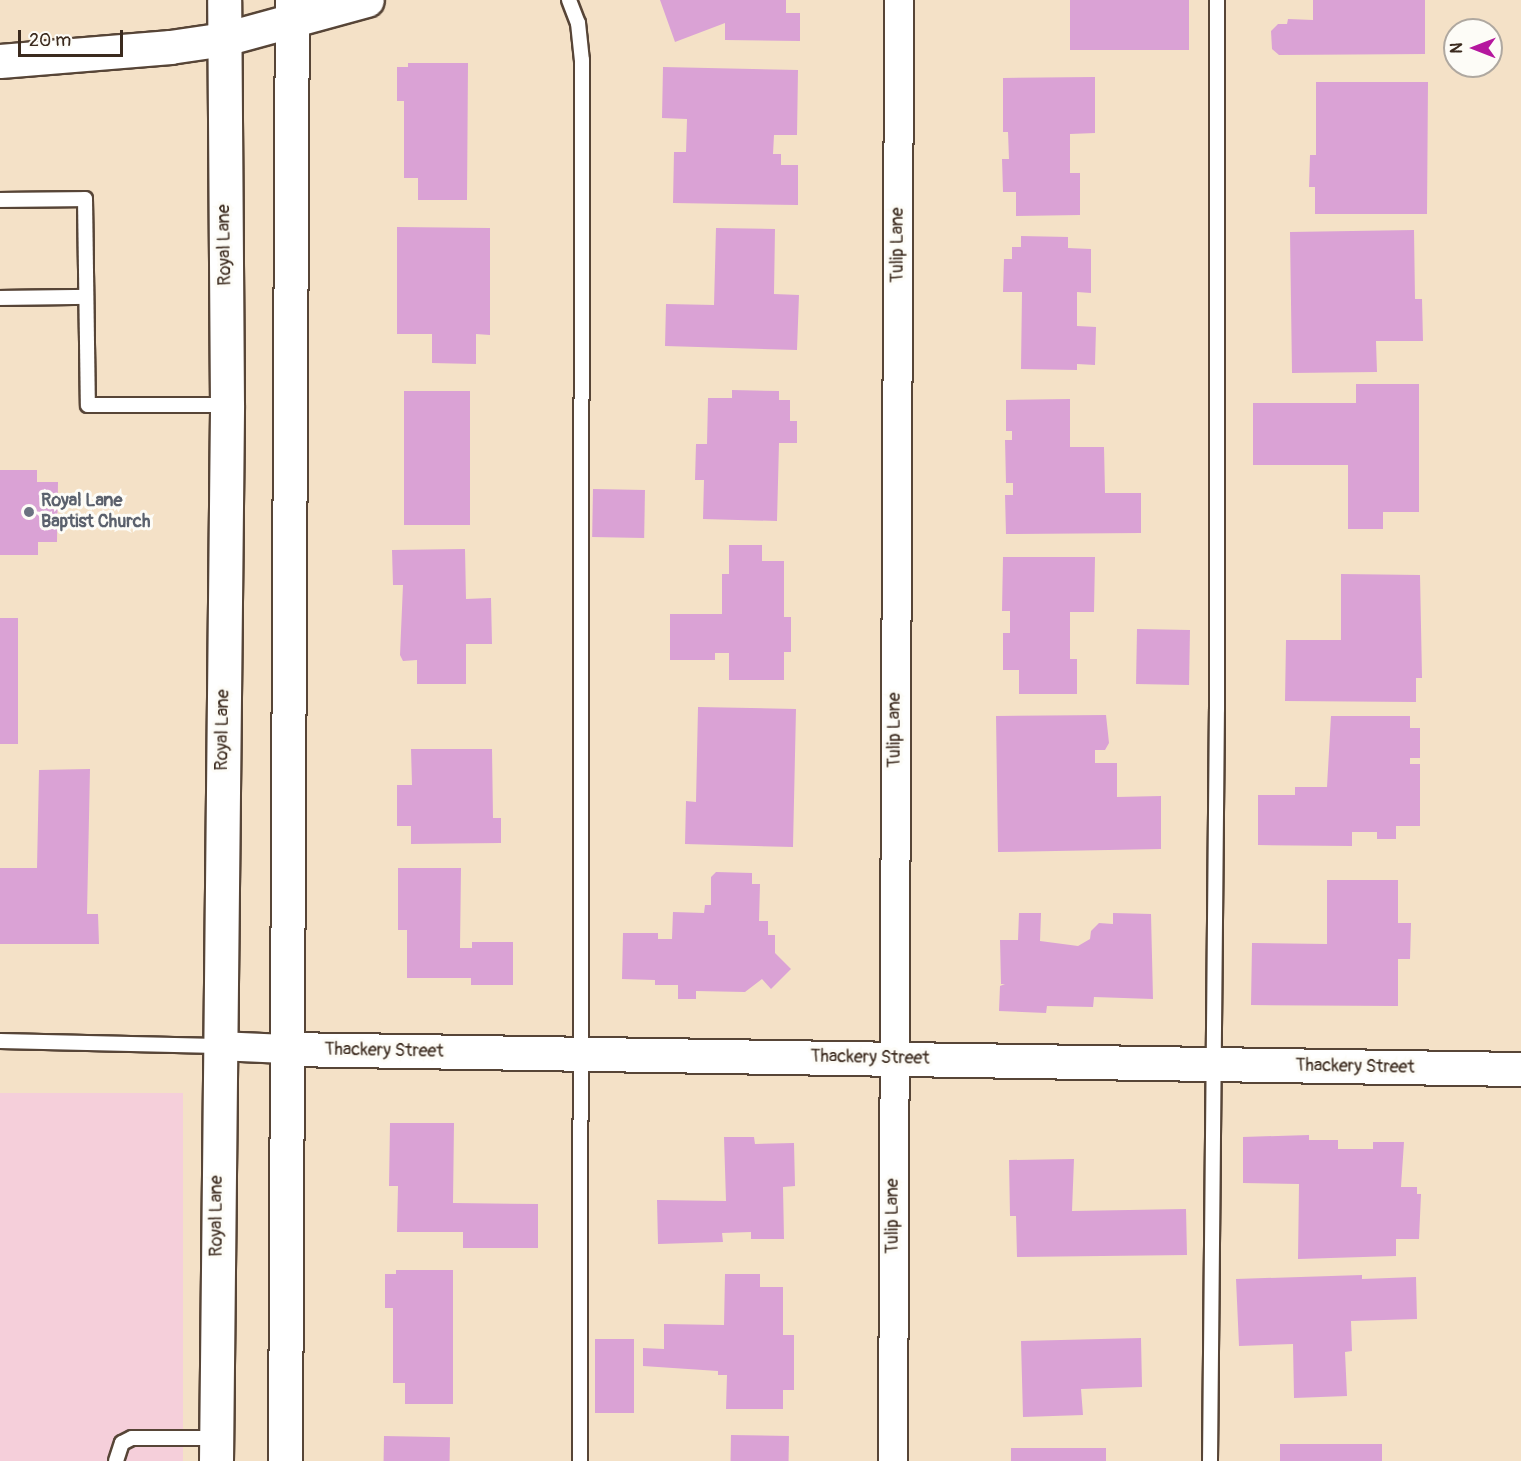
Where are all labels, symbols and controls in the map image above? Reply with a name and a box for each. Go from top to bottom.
scale bar [21,18,126,56]
north arrow [1443,18,1503,78]
text: 20 m [29,29,71,52]
text: N [1447,43,1467,53]
street label: Royal Lane [213,204,237,286]
street label: Tulip Lane [887,207,909,283]
place label: Royal Lane Baptist Church [41,491,150,534]
marker: Royal Lane Baptist Church [22,505,36,519]
street label: Royal Lane [211,689,235,771]
street label: Tulip Lane [884,692,906,768]
street label: Thackery Street [324,1039,444,1063]
street label: Thackery Street [810,1046,930,1070]
street label: Thackery Street [1295,1055,1415,1079]
street label: Royal Lane [206,1175,228,1257]
street label: Tulip Lane [882,1178,904,1254]

